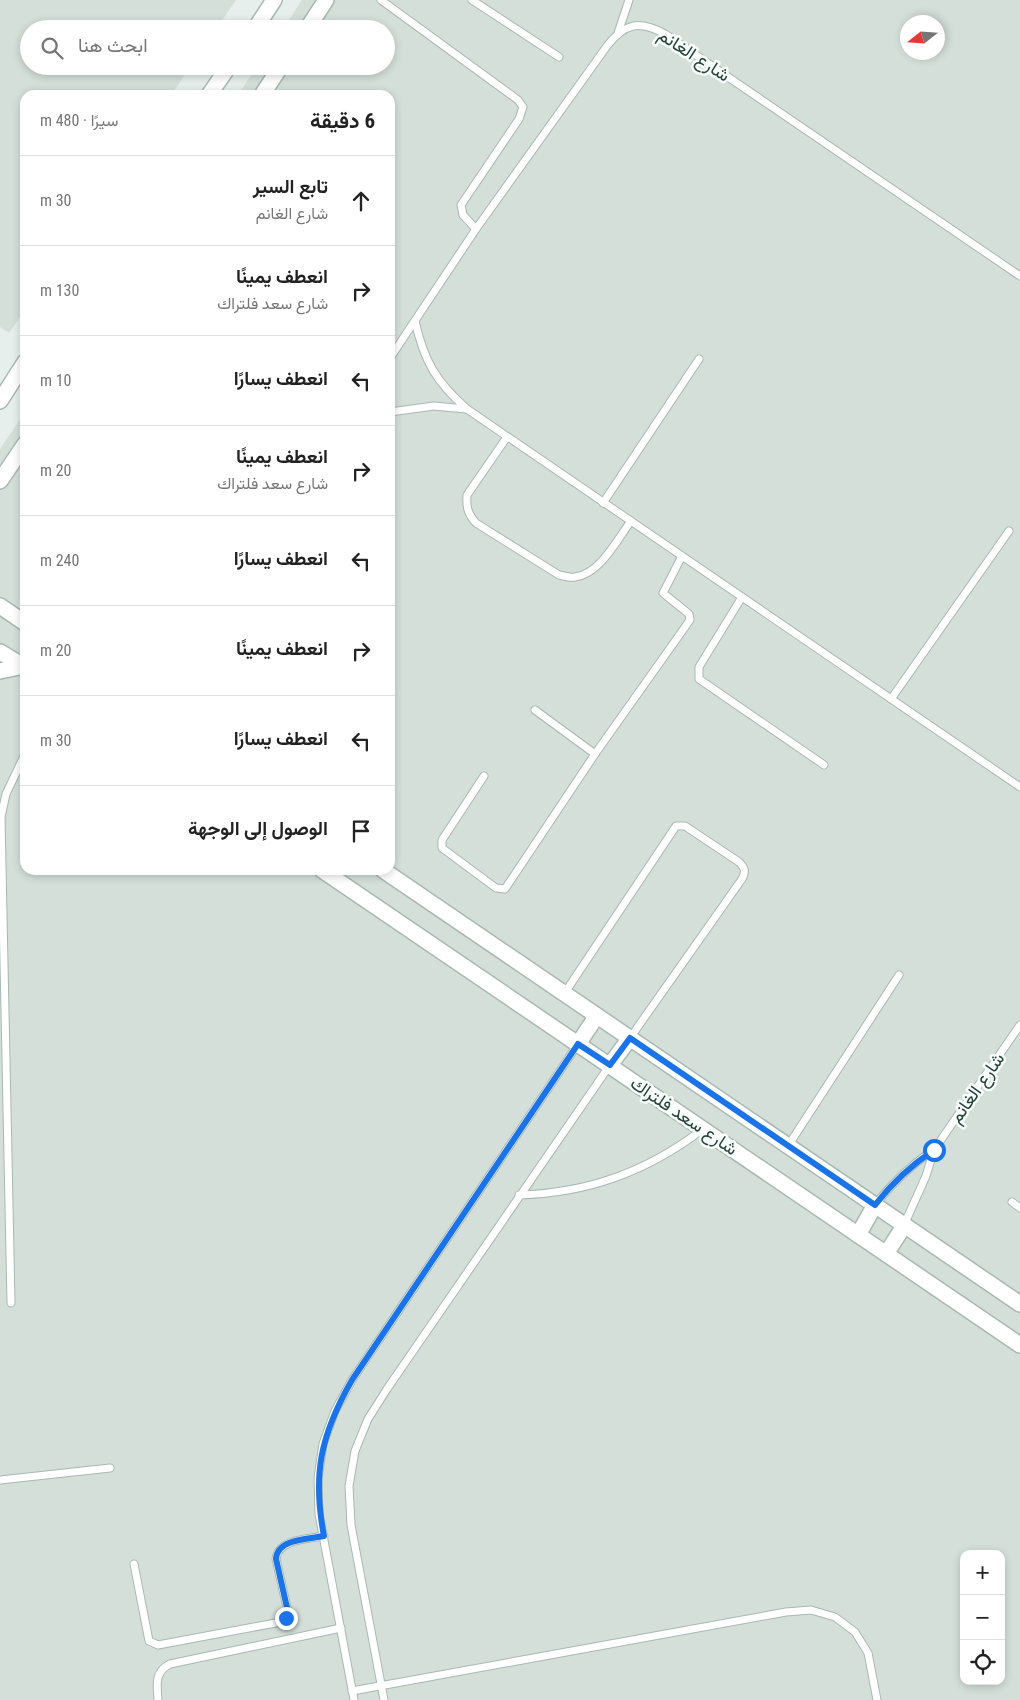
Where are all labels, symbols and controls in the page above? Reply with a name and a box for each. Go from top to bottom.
north arrow [900,15,945,60]
search box [20,20,395,75]
street label: شارع الغانم [653,24,734,87]
icon: search [38,34,66,62]
text: ابحث هنا [78,34,148,57]
text: 6 دقيقة [310,109,375,133]
text: سيرًا · 480 m [40,111,118,130]
text: تابع السير [253,175,328,198]
icon: ahead [347,187,375,215]
text: 30 m [40,191,72,210]
text: شارع الغانم [256,204,328,223]
text: انعطف يمينًا [236,265,328,288]
icon: right [347,277,375,305]
text: 130 m [40,281,79,300]
text: شارع سعد فلتراك [217,294,328,313]
text: انعطف يسارًا [234,367,328,390]
icon: left [347,367,375,395]
text: 10 m [40,371,72,390]
text: انعطف يمينًا [236,445,328,468]
icon: right [347,457,375,485]
text: 20 m [40,461,72,480]
text: شارع سعد فلتراك [217,474,328,493]
text: انعطف يسارًا [234,547,328,570]
icon: left [347,547,375,575]
text: 240 m [40,551,79,570]
text: انعطف يمينًا [236,637,328,660]
icon: right [347,637,375,665]
text: 20 m [40,641,72,660]
text: انعطف يسارًا [234,727,328,750]
icon: left [347,727,375,755]
text: 30 m [40,731,72,750]
text: الوصول إلى الوجهة [188,817,328,840]
icon: arrive [347,817,375,845]
street label: شارع الغانم [945,1048,1010,1128]
street label: شارع سعد فلتراك [626,1072,742,1161]
route start [923,1139,946,1162]
map controls [960,1550,1005,1685]
button: + [960,1550,1005,1595]
button: − [960,1595,1005,1640]
route end [275,1607,298,1630]
button: locate [960,1640,1005,1685]

